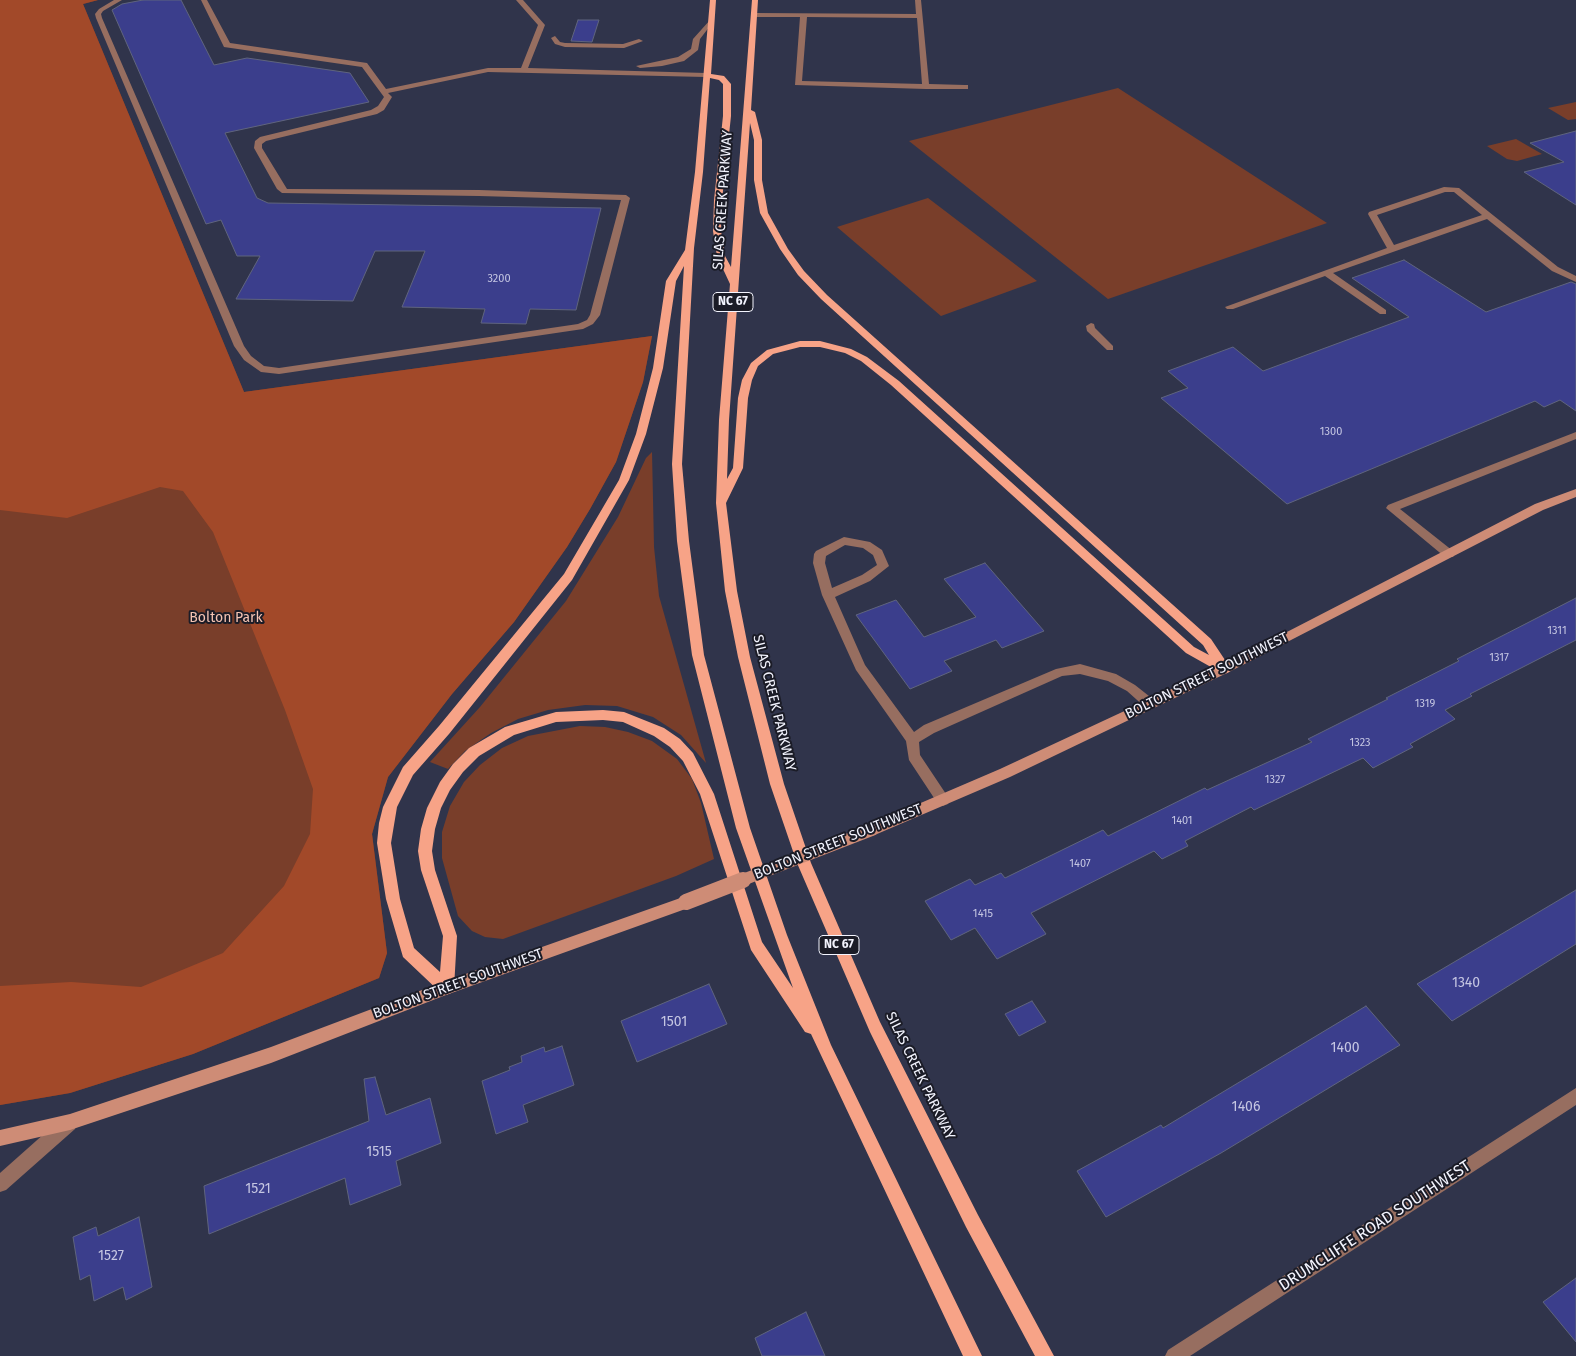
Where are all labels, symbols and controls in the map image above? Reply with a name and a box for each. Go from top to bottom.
street label: SILAS CREEK PARKWAY [710,130,736,270]
house number: 3200 [487,272,511,286]
road number: NC 67 [713,292,753,312]
house number: 1300 [1320,425,1342,439]
park label: Bolton Park [189,610,263,626]
house number: 1311 [1547,624,1567,638]
street label: BOLTON STREET SOUTHWEST [1123,629,1291,723]
street label: SILAS CREEK PARKWAY [749,633,799,773]
house number: 1317 [1489,651,1509,665]
house number: 1319 [1415,697,1435,711]
house number: 1323 [1349,736,1371,750]
house number: 1327 [1265,773,1285,787]
street label: BOLTON STREET SOUTHWEST [752,801,924,883]
house number: 1401 [1171,814,1193,828]
house number: 1407 [1069,857,1091,871]
house number: 1415 [973,907,993,921]
road number: NC 67 [819,936,859,954]
street label: BOLTON STREET SOUTHWEST [371,945,545,1023]
house number: 1340 [1452,975,1480,991]
street label: SILAS CREEK PARKWAY [882,1009,958,1143]
house number: 1501 [661,1014,687,1030]
house number: 1400 [1330,1040,1360,1056]
house number: 1406 [1232,1099,1260,1115]
house number: 1515 [366,1144,392,1160]
street label: DRUMCLIFFE ROAD SOUTHWEST [1275,1157,1475,1295]
house number: 1521 [245,1181,271,1197]
house number: 1527 [98,1248,124,1264]

